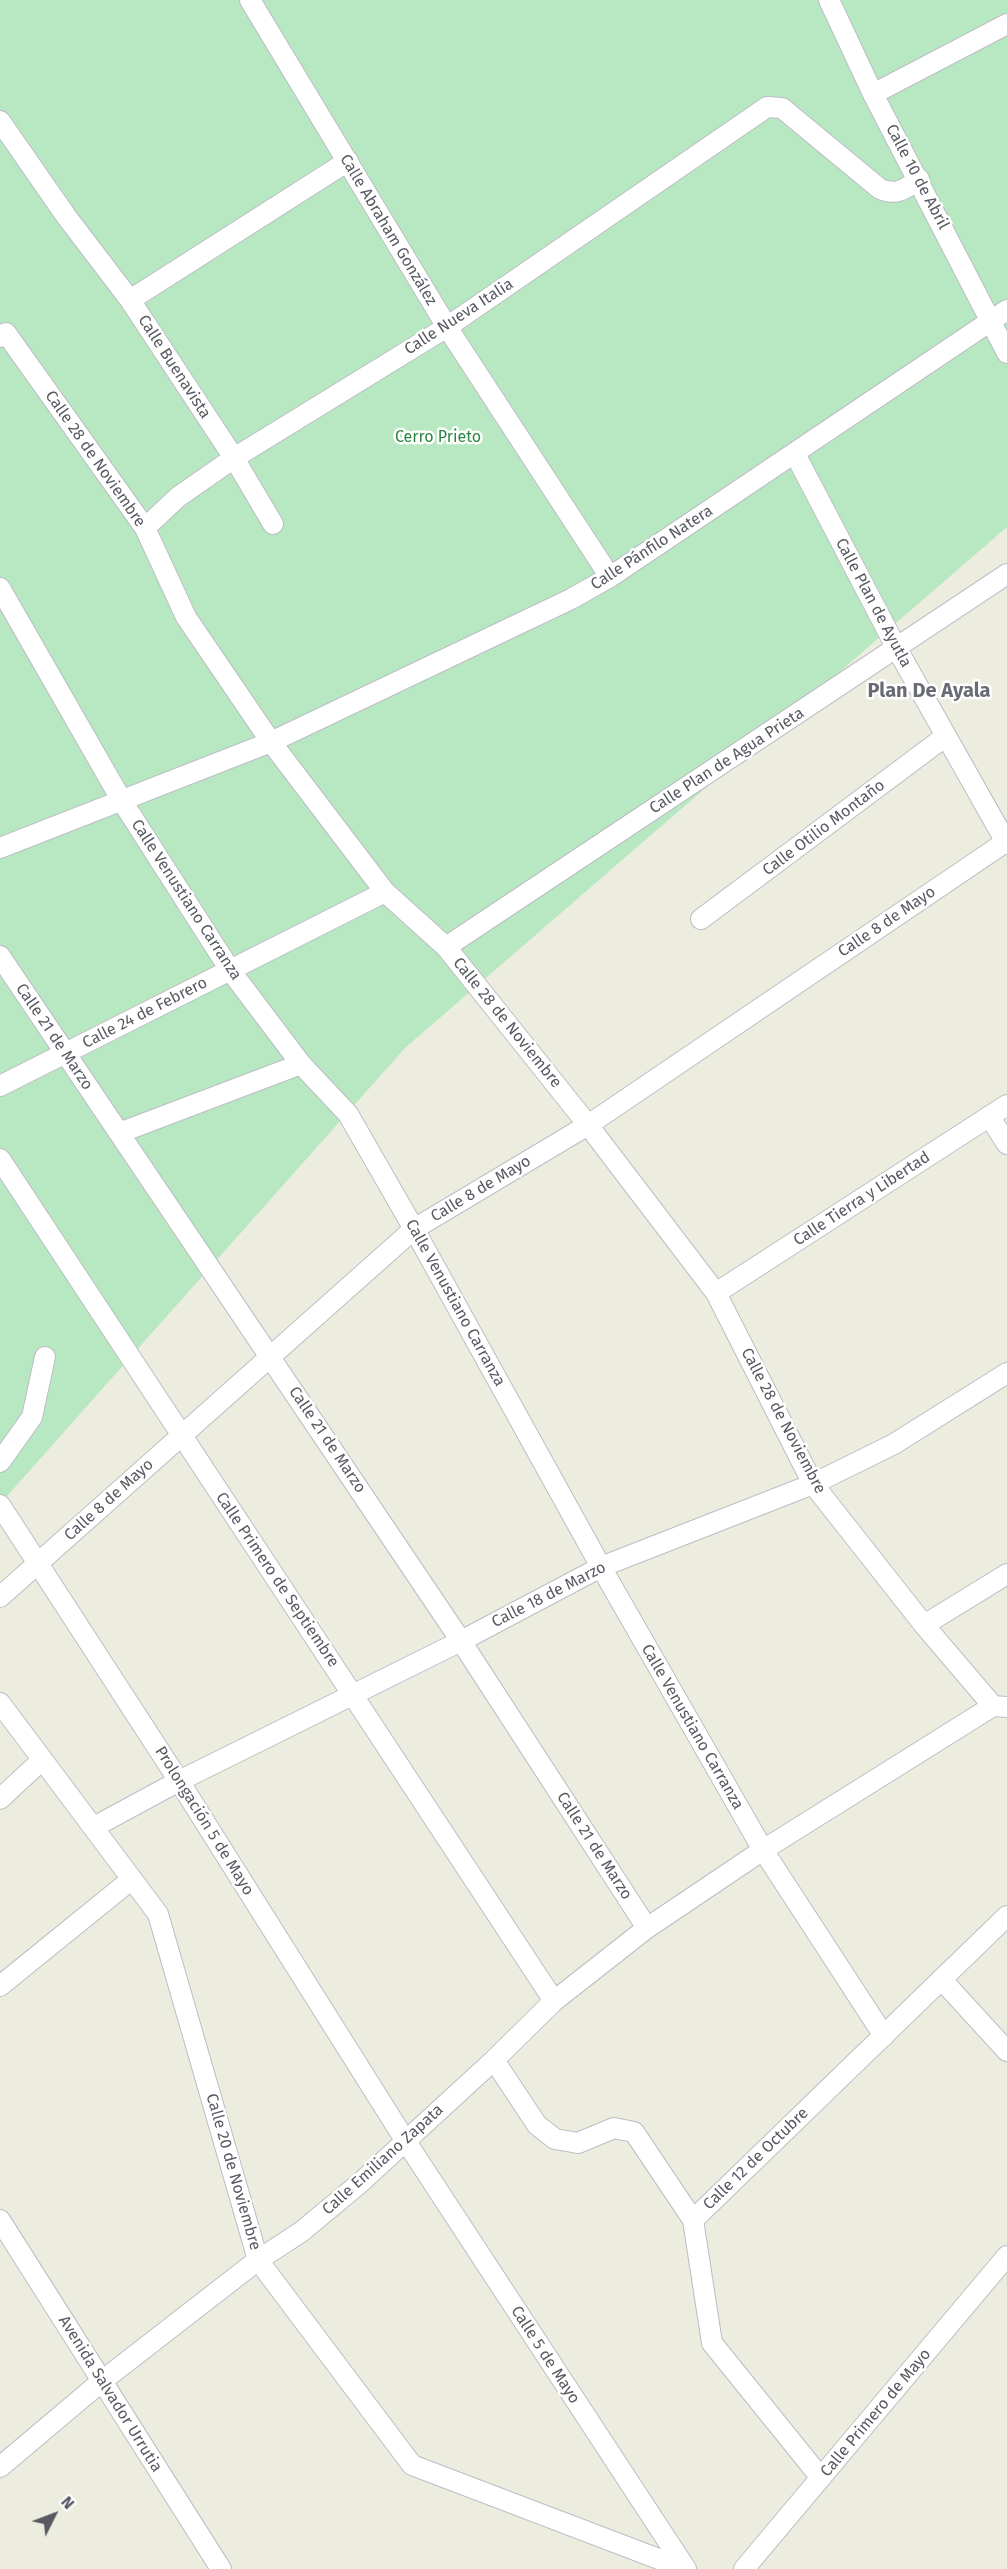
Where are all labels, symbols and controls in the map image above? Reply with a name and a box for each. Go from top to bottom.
street label: Calle 10 de Abril [881,121,953,233]
street label: Calle Abraham González [335,151,441,309]
street label: Calle Nueva Italia [401,275,517,359]
street label: Calle Buenavista [133,312,215,422]
street label: Calle 28 de Noviembre [41,387,149,531]
park label: Cerro Prieto [395,428,481,448]
street label: Calle Pánfilo Natera [587,501,717,595]
street label: Calle Plan de Ayutla [831,535,915,671]
district label: Plan De Ayala [868,679,990,703]
street label: Calle Plan de Agua Prieta [646,704,808,818]
street label: Calle Otilio Montaño [759,776,889,880]
street label: Calle Venustiano Carranza [127,816,245,984]
street label: Calle 8 de Mayo [835,882,939,962]
street label: Calle 28 de Noviembre [449,954,565,1092]
street label: Calle 24 de Febrero [79,973,211,1053]
street label: Calle 21 de Marzo [11,980,97,1094]
street label: Calle Tierra y Libertad [790,1148,934,1250]
street label: Calle 8 de Mayo [428,1152,534,1226]
street label: Calle Venustiano Carranza [401,1216,509,1390]
street label: Calle 28 de Noviembre [736,1345,830,1497]
street label: Calle 21 de Marzo [284,1383,370,1497]
street label: Calle 8 de Mayo [60,1455,158,1545]
street label: Calle Primero de Septiembre [211,1489,343,1671]
street label: Calle 18 de Marzo [489,1558,609,1632]
street label: Calle Venustiano Carranza [637,1641,747,1813]
street label: Prolongación 5 de Mayo [150,1743,258,1899]
street label: Calle 21 de Marzo [552,1789,636,1903]
street label: Calle 20 de Noviembre [201,2091,265,2253]
street label: Calle Emiliano Zapata [318,2101,448,2219]
street label: Calle 12 de Octubre [699,2104,813,2214]
street label: Calle 5 de Mayo [506,2303,584,2407]
street label: Avenida Salvador Urrutia [54,2312,166,2476]
street label: Calle Primero de Mayo [817,2345,935,2481]
north arrow [24,2485,84,2545]
text: N [57,2492,78,2513]

